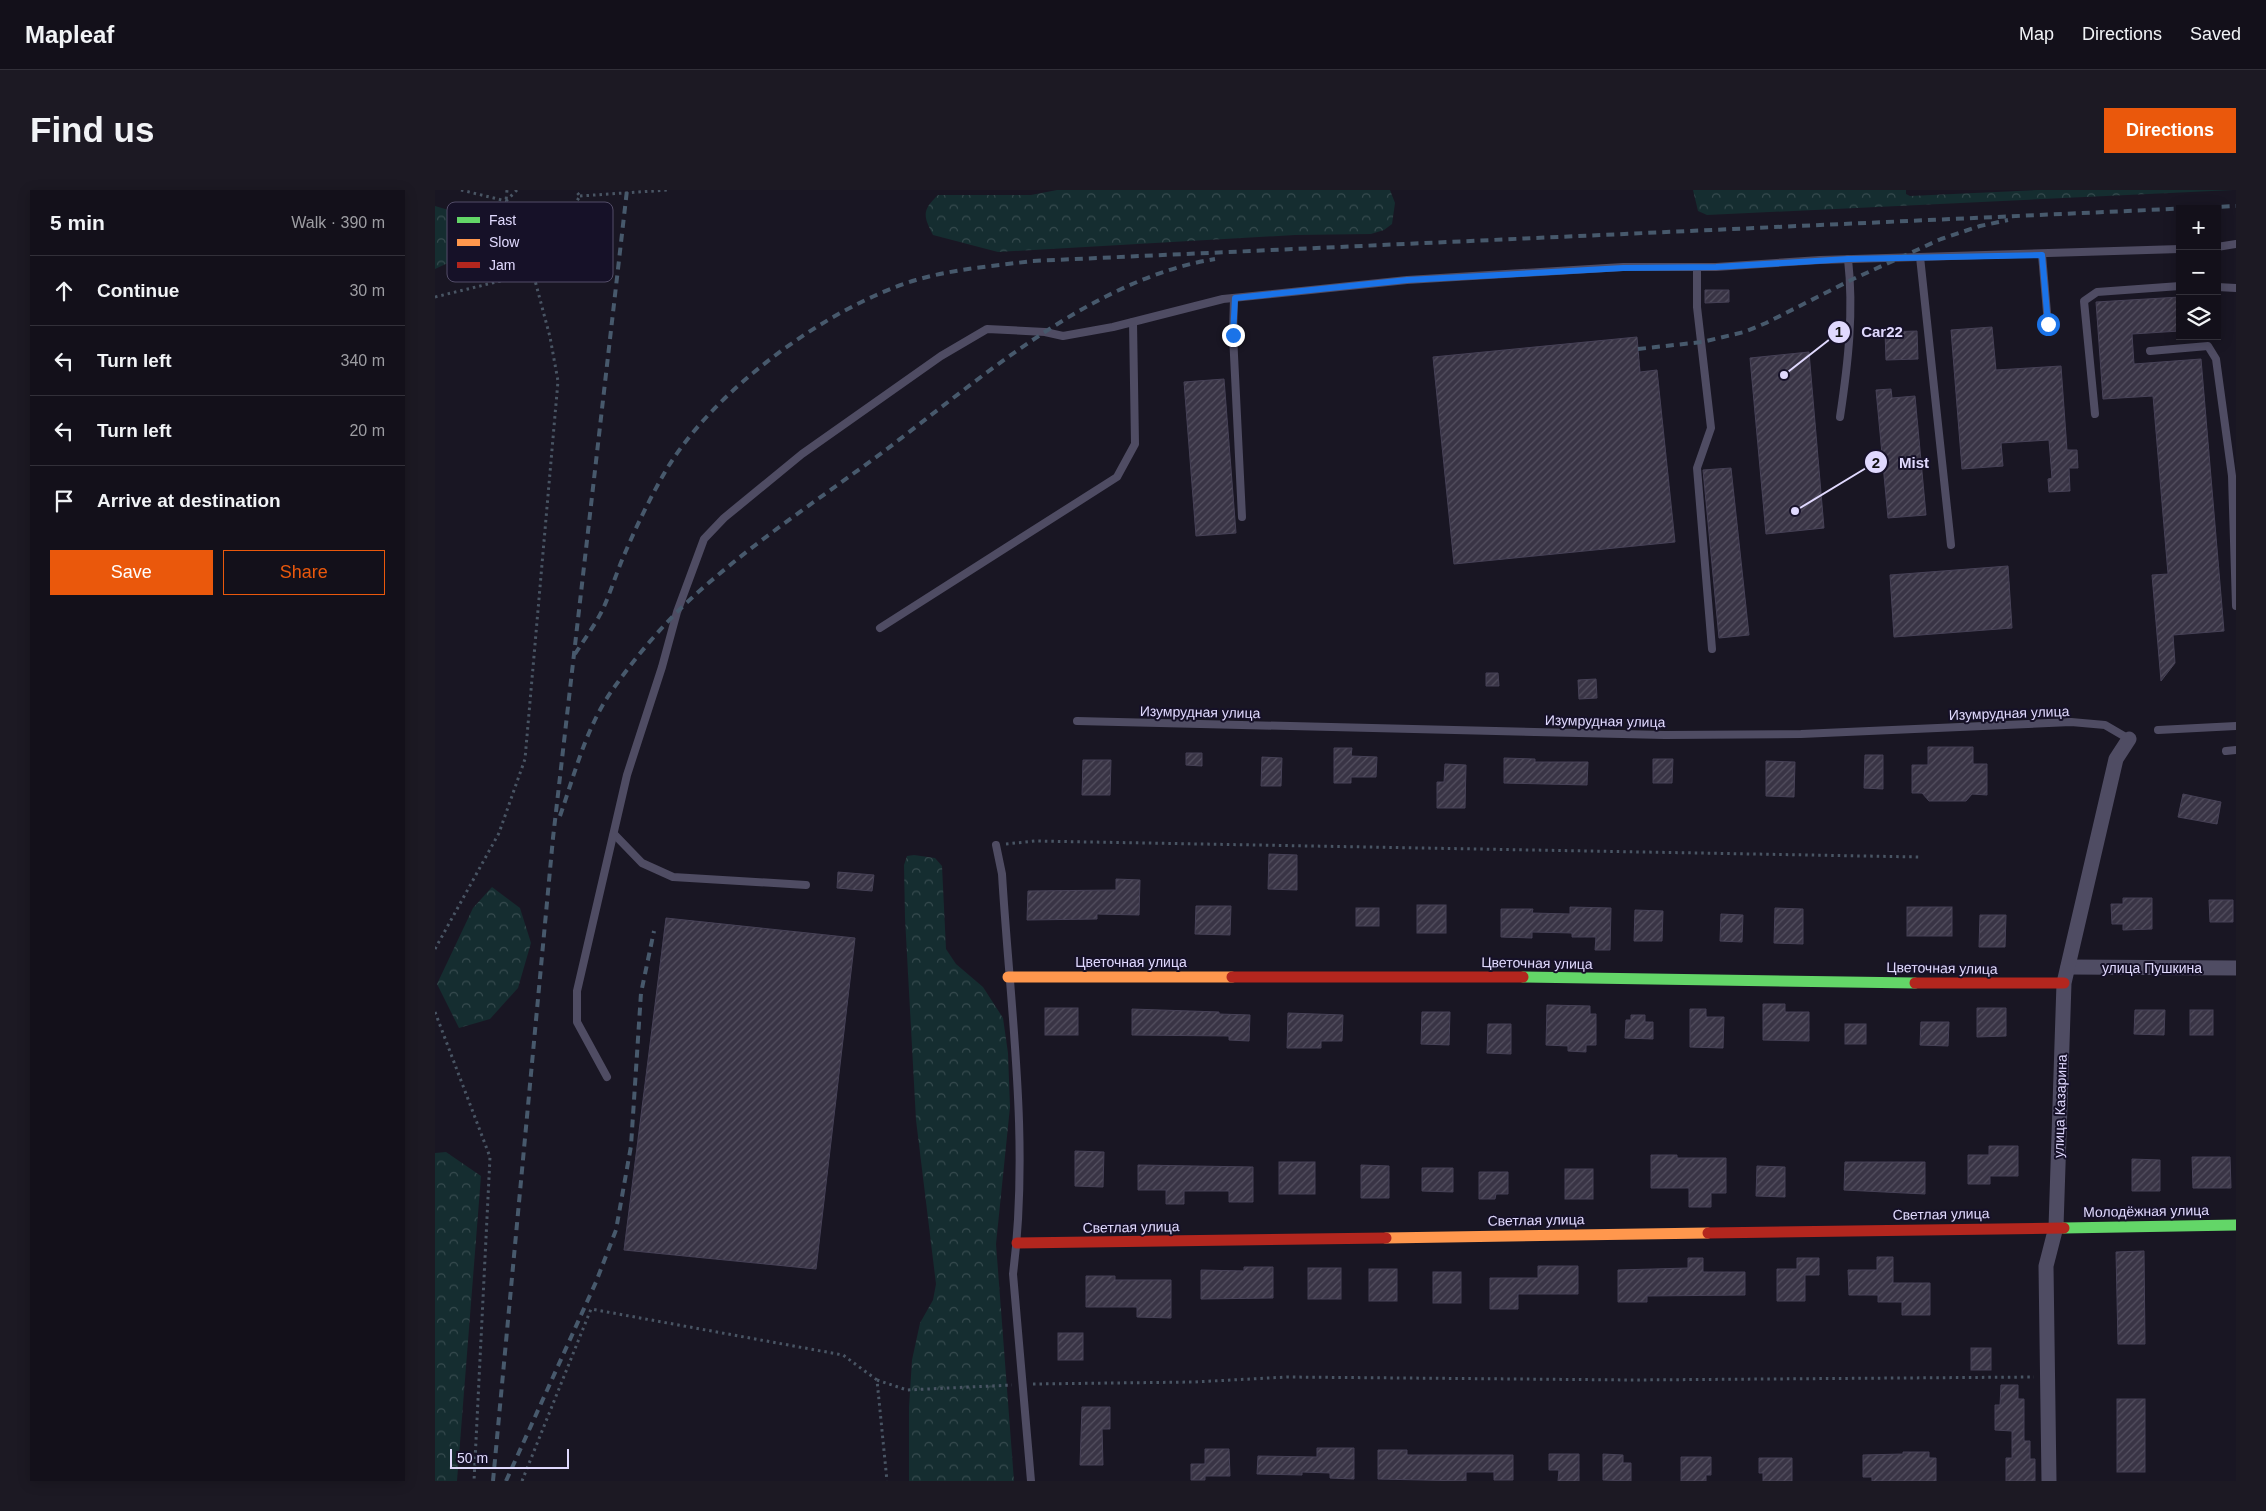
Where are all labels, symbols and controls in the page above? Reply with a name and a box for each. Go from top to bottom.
text: Mapleaf [25,21,114,48]
text: Map [2019,24,2054,44]
text: Directions [2082,24,2162,44]
text: Saved [2190,24,2241,44]
button: Directions [2104,108,2236,153]
text: Find us [30,110,154,149]
legend [447,202,613,282]
map controls [2176,205,2221,340]
button: + [2176,205,2221,250]
text: 5 min [50,211,105,234]
text: Fast [489,212,516,228]
text: Walk · 390 m [291,214,385,231]
text: Slow [489,234,520,250]
button: − [2176,250,2221,295]
text: Jam [489,257,515,273]
icon: ahead [50,277,78,305]
text: Continue [97,280,179,301]
text: 30 m [349,282,385,299]
button: layers [2176,295,2221,340]
route start [2037,313,2060,336]
callout: Car22 [1826,317,1913,347]
text: 1 [1835,323,1843,340]
text: Car22 [1861,323,1903,340]
route end [1222,324,1245,347]
icon: left [50,347,78,375]
text: Turn left [97,350,172,371]
text: 340 m [341,352,385,369]
icon: left [50,417,78,445]
text: Turn left [97,420,172,441]
text: 20 m [349,422,385,439]
callout: Mist [1864,447,1939,477]
text: 2 [1872,454,1880,471]
text: Mist [1899,454,1929,471]
icon: arrive [50,487,78,515]
text: Arrive at destination [97,490,281,511]
button: Save [50,550,213,595]
button: Share [223,550,385,595]
street label: Изумрудная улица [1140,703,1261,721]
street label: Изумрудная улица [1948,703,2070,723]
street label: Изумрудная улица [1545,712,1666,730]
street label: Цветочная улица [1075,954,1187,970]
street label: Цветочная улица [1481,954,1593,972]
street label: Цветочная улица [1886,959,1998,977]
street label: улица Пушкина [2102,960,2202,976]
street label: улица Казарина [2050,1054,2070,1158]
street label: Молодёжная улица [2083,1202,2209,1220]
street label: Светлая улица [1893,1205,1990,1223]
street label: Светлая улица [1488,1211,1585,1229]
street label: Светлая улица [1083,1218,1180,1236]
scale bar [450,1446,569,1469]
text: 50 m [457,1450,488,1466]

